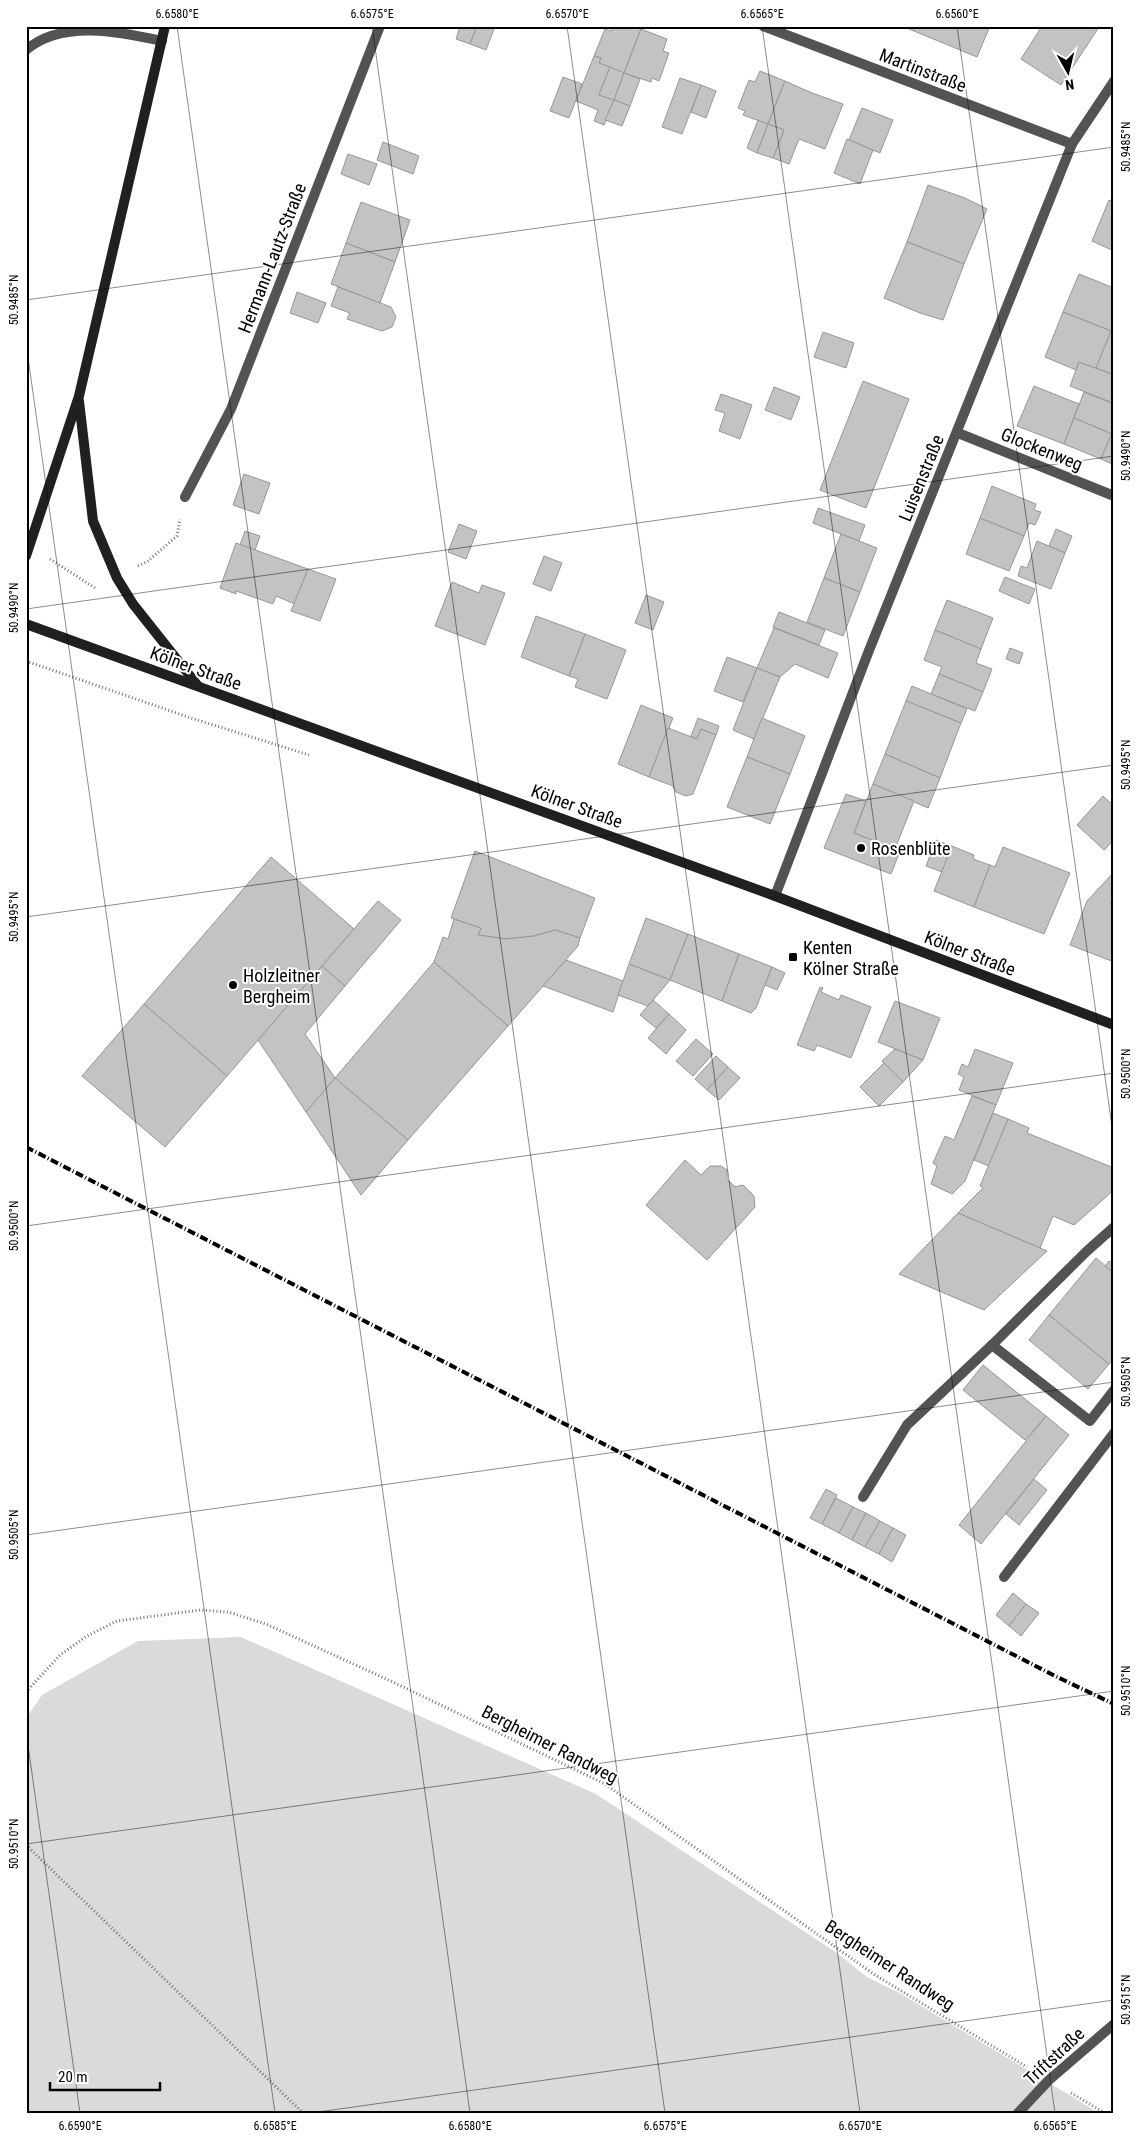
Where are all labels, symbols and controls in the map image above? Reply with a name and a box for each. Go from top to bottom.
text: 6.6580°E [155,7,199,21]
text: 6.6575°E [350,7,394,21]
text: 6.6570°E [545,7,589,21]
text: 6.6565°E [740,7,784,21]
text: 6.6560°E [935,7,979,21]
street label: Martinstraße [877,44,969,96]
north arrow [1042,48,1092,98]
text: N [1064,76,1075,93]
text: 50.9485°N [1119,122,1133,172]
street label: Hermann-Lautz-Straße [234,180,310,336]
text: 50.9485°N [7,275,21,325]
street label: Glockenweg [998,423,1086,475]
text: 50.9490°N [1119,431,1133,481]
street label: Luisenstraße [894,432,948,524]
text: 50.9490°N [7,583,21,633]
street label: Kölner Straße [147,642,245,694]
text: 50.9495°N [1119,740,1133,790]
street label: Kölner Straße [528,780,626,832]
place label: Rosenblüte [871,838,950,859]
marker: Rosenblüte [855,842,867,854]
text: 50.9495°N [7,892,21,942]
street label: Kölner Straße [922,926,1018,980]
place label: Kenten Kölner Straße [803,937,899,979]
marker: Kenten Kölner Straße [787,951,799,963]
place label: Holzleitner Bergheim [243,965,320,1007]
marker: Holzleitner Bergheim [227,979,239,991]
text: 50.9500°N [1119,1049,1133,1099]
text: 50.9500°N [7,1201,21,1251]
text: 50.9505°N [1119,1357,1133,1407]
text: 50.9505°N [7,1510,21,1560]
text: 50.9510°N [1119,1666,1133,1716]
street label: Bergheimer Randweg [478,1701,622,1787]
text: 50.9510°N [7,1819,21,1869]
street label: Bergheimer Randweg [821,1915,959,2015]
text: 50.9515°N [1119,1975,1133,2025]
street label: Triftstraße [1020,2023,1088,2089]
scale bar [50,2059,160,2091]
text: 20 m [58,2068,88,2086]
text: 6.6590°E [58,2119,102,2133]
text: 6.6585°E [253,2119,297,2133]
text: 6.6580°E [448,2119,492,2133]
text: 6.6575°E [643,2119,687,2133]
text: 6.6570°E [838,2119,882,2133]
text: 6.6565°E [1033,2119,1077,2133]

